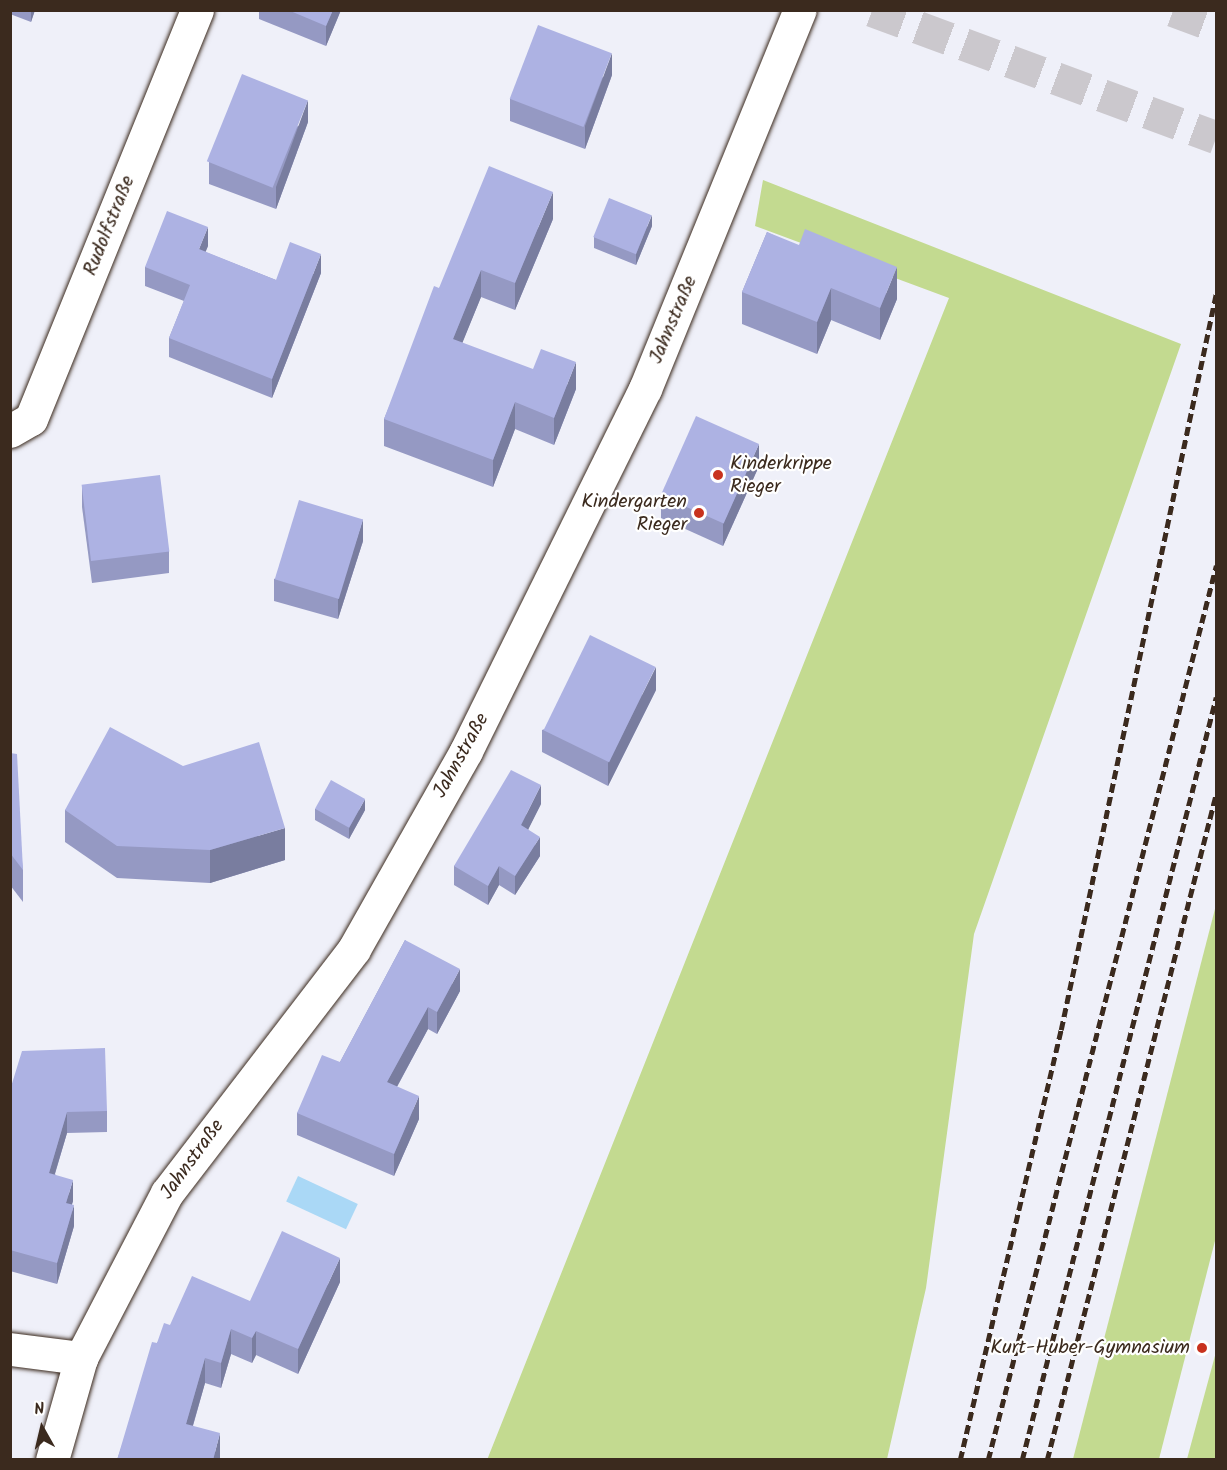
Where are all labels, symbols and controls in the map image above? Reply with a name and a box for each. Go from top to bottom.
street label: Rudolfstraße [79,172,141,280]
street label: Jahnstraße [645,272,703,368]
place label: Kinderkrippe Rieger [730,452,832,499]
marker: Kinderkrippe Rieger [711,468,725,482]
place label: Kindergarten Rieger [581,490,687,537]
marker: Kindergarten Rieger [692,506,706,520]
street label: Jahnstraße [429,709,495,803]
street label: Jahnstraße [156,1115,230,1205]
place label: Kurt-Huber-Gymnasium [990,1336,1190,1360]
marker: Kurt-Huber-Gymnasium [1195,1341,1209,1355]
text: N [33,1397,46,1423]
north arrow [12,1398,72,1458]

